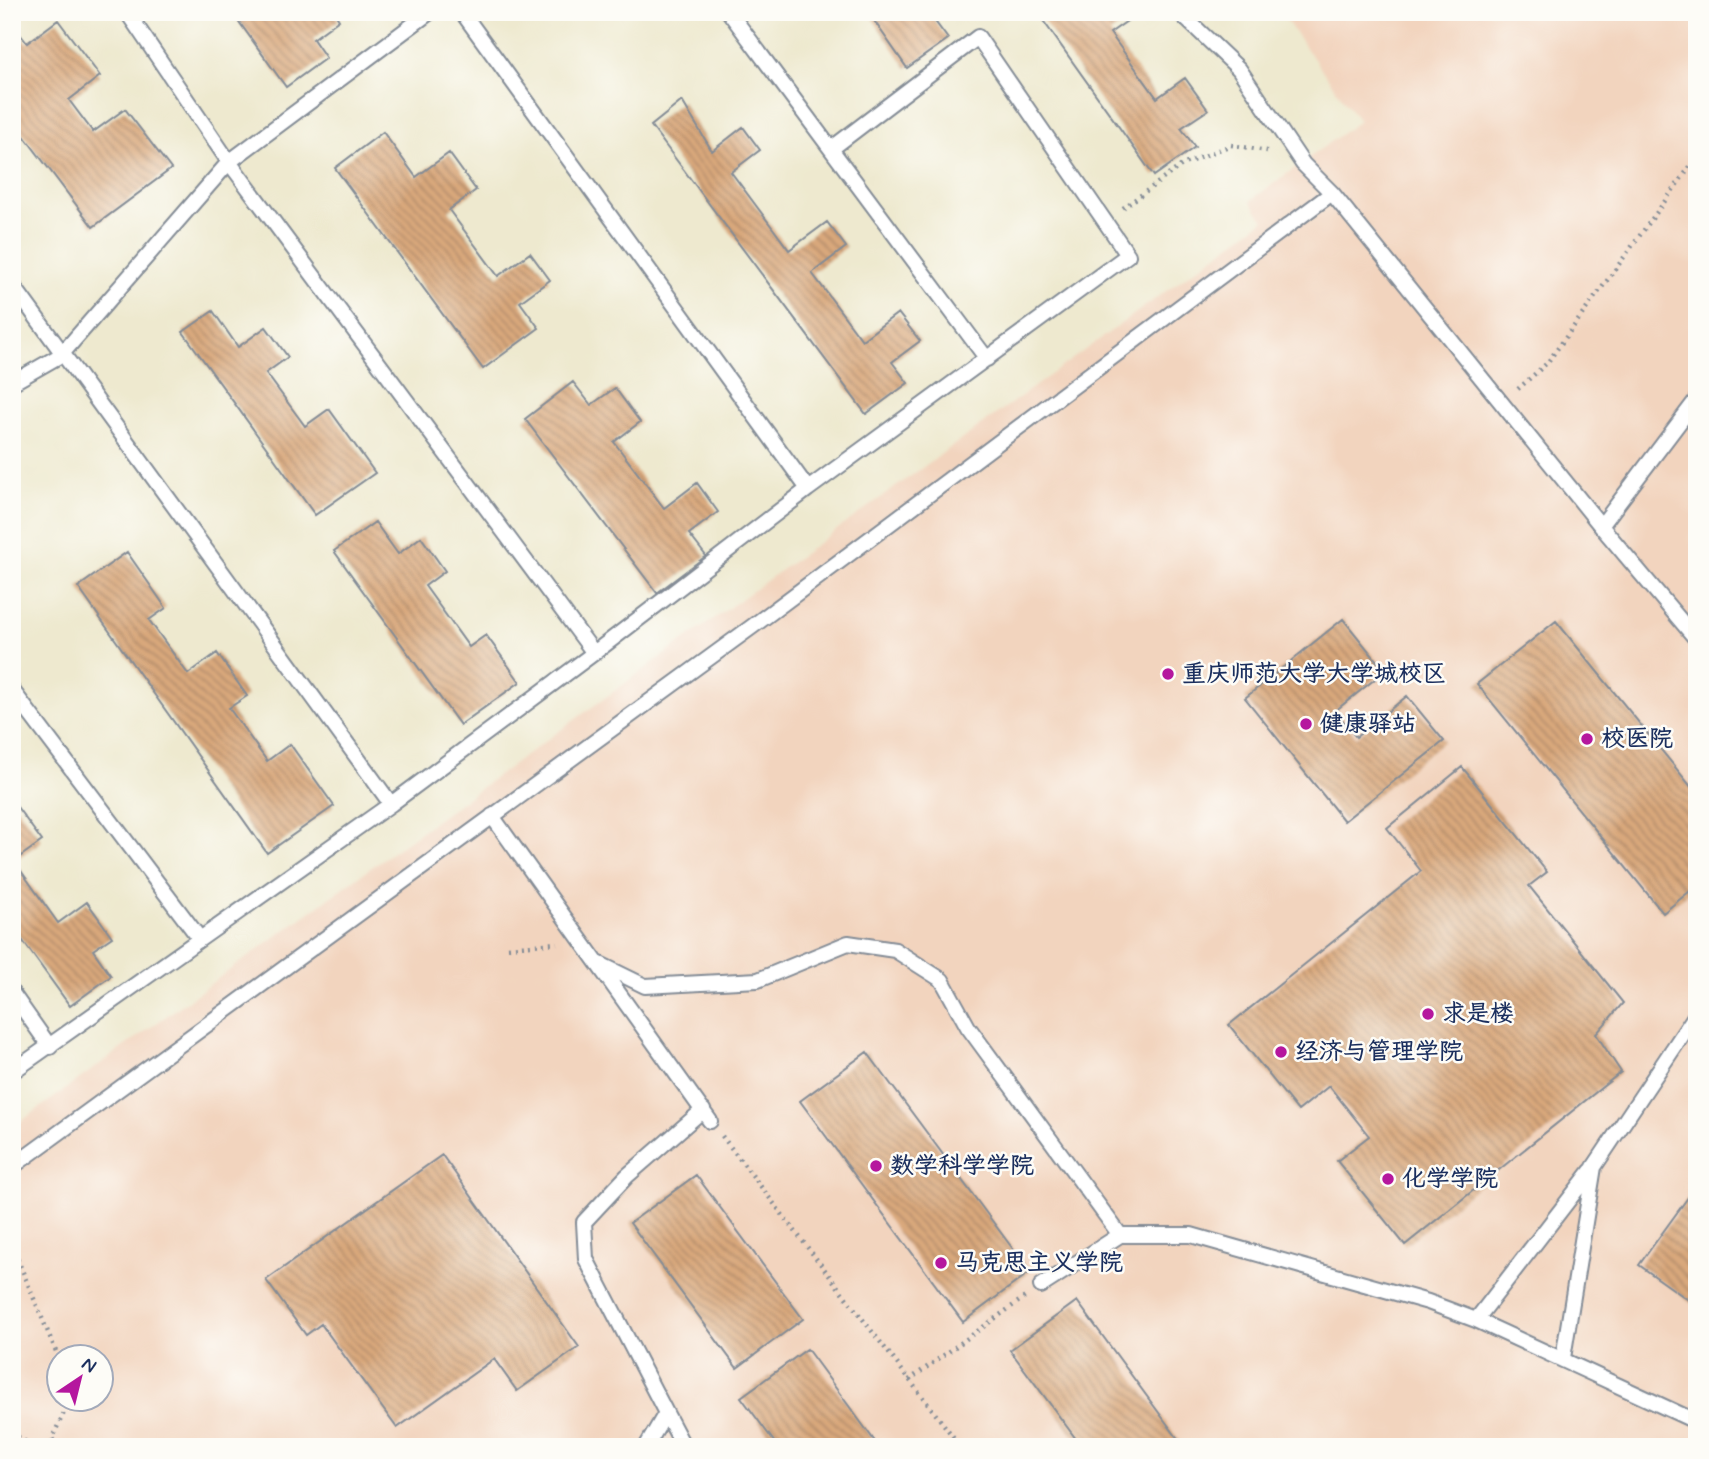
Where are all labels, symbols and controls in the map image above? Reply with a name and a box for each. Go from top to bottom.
place label: 重庆师范大学大学城校区 [1182,659,1446,690]
marker: 重庆师范大学大学城校区 [1160,666,1176,682]
place label: 健康驿站 [1320,709,1416,740]
marker: 健康驿站 [1298,716,1314,732]
place label: 校医院 [1601,724,1673,755]
marker: 校医院 [1579,731,1595,747]
place label: 求是楼 [1442,999,1514,1030]
marker: 求是楼 [1420,1006,1436,1022]
place label: 经济与管理学院 [1295,1037,1463,1068]
marker: 经济与管理学院 [1273,1044,1289,1060]
place label: 数学科学学院 [890,1151,1034,1182]
marker: 数学科学学院 [868,1158,884,1174]
place label: 化学学院 [1402,1164,1498,1195]
marker: 化学学院 [1380,1171,1396,1187]
place label: 马克思主义学院 [955,1248,1123,1279]
marker: 马克思主义学院 [933,1255,949,1271]
north arrow [46,1344,116,1414]
text: N [77,1351,101,1379]

